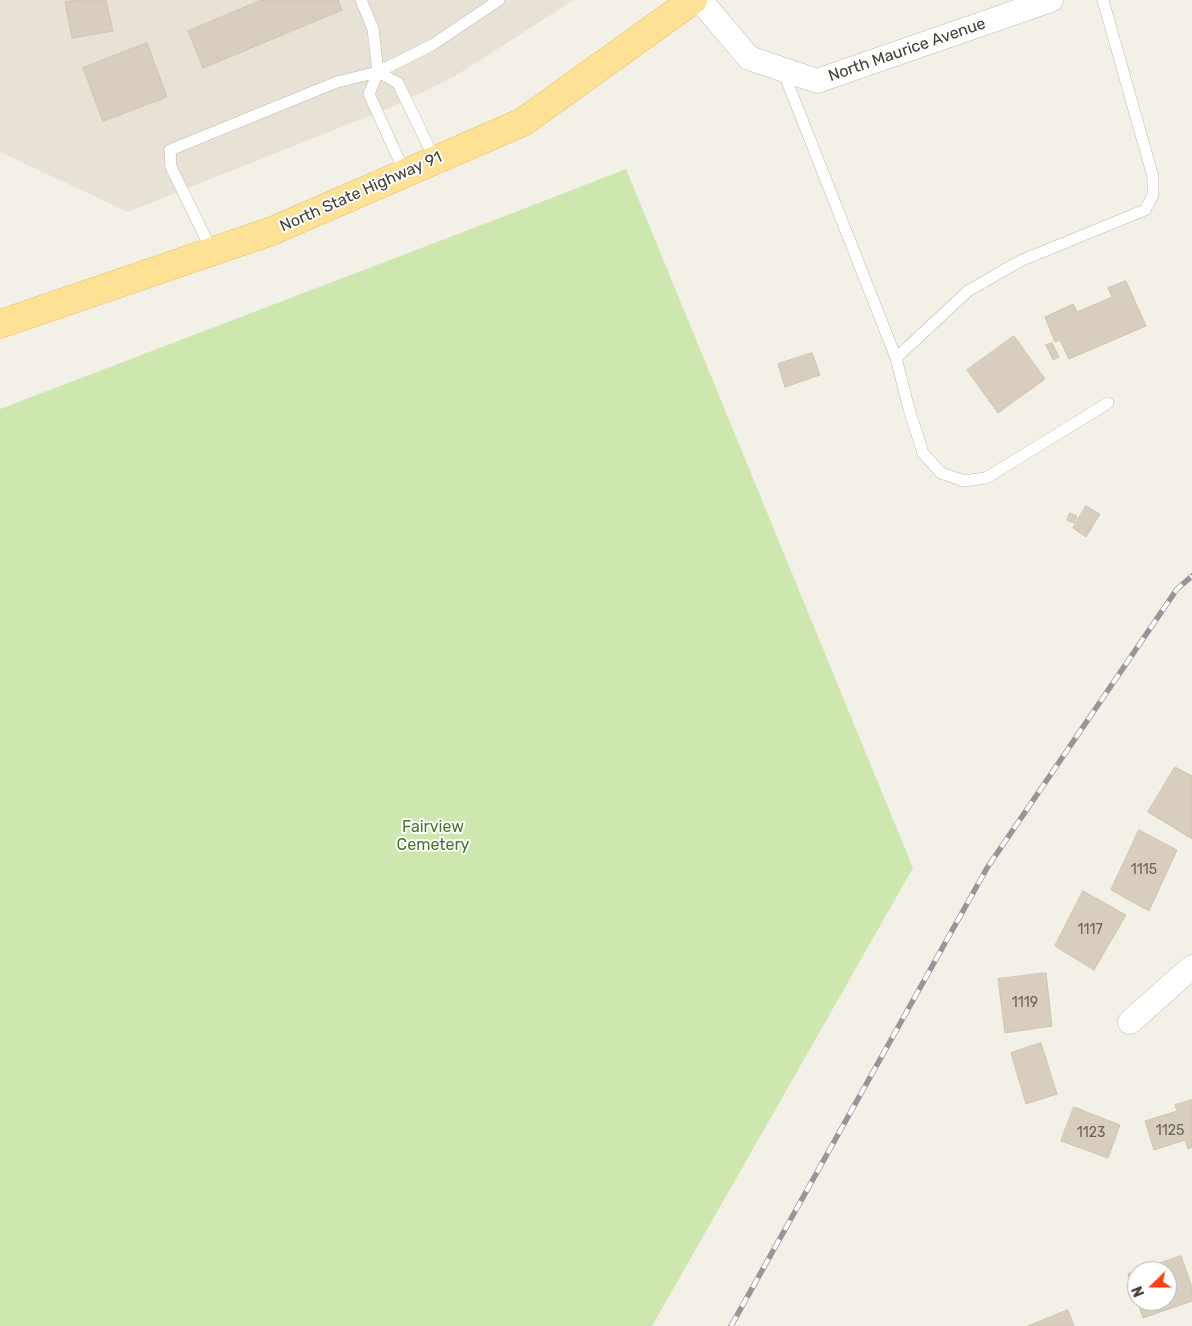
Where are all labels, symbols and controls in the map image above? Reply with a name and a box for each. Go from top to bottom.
street label: North Maurice Avenue [826,14,988,86]
street label: North State Highway 91 [277,148,445,236]
park label: Fairview Cemetery [397,817,469,855]
house number: 1115 [1131,862,1157,878]
house number: 1117 [1077,922,1103,938]
house number: 1119 [1012,995,1038,1011]
house number: 1125 [1156,1123,1184,1139]
house number: 1123 [1077,1125,1105,1141]
north arrow [1127,1261,1177,1311]
text: N [1129,1284,1148,1299]

